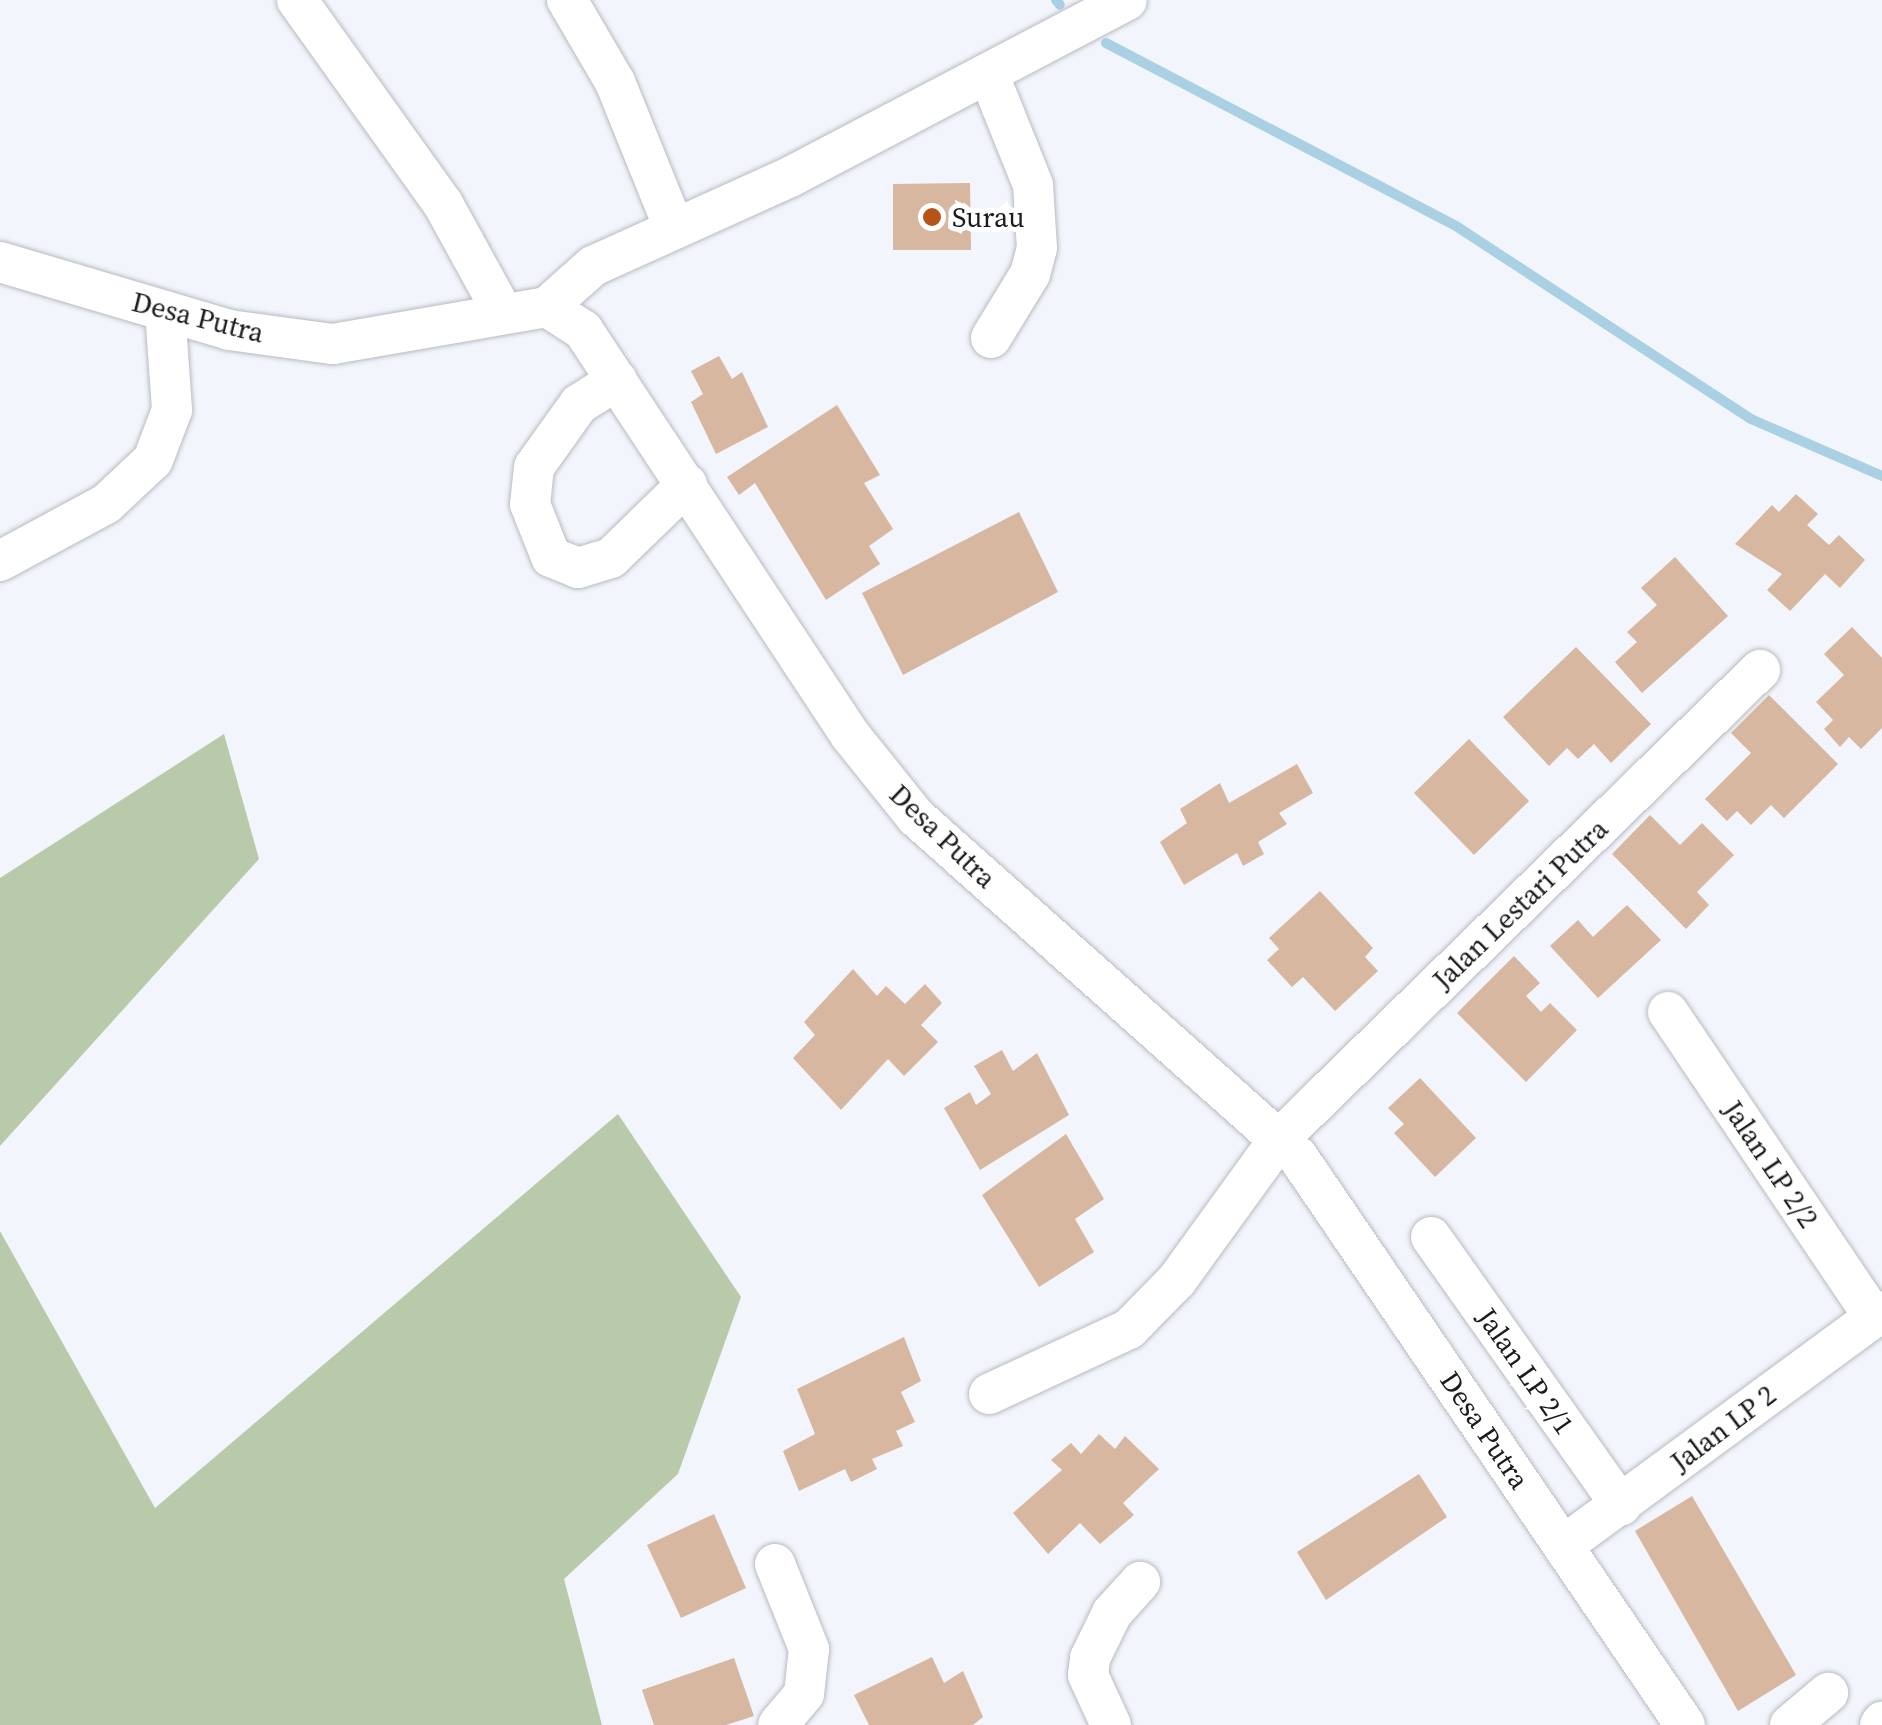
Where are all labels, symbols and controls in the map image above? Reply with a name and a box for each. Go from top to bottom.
place label: Surau [952,200,1024,234]
marker: Surau [921,206,943,228]
street label: Desa Putra [129,284,267,350]
street label: Desa Putra [883,777,1003,895]
street label: Jalan Lestari Putra [1425,812,1615,996]
street label: Jalan LP 2/2 [1716,1094,1826,1234]
street label: Jalan LP 2/1 [1470,1302,1582,1440]
street label: Desa Putra [1433,1365,1537,1495]
street label: Jalan LP 2 [1664,1378,1782,1478]

